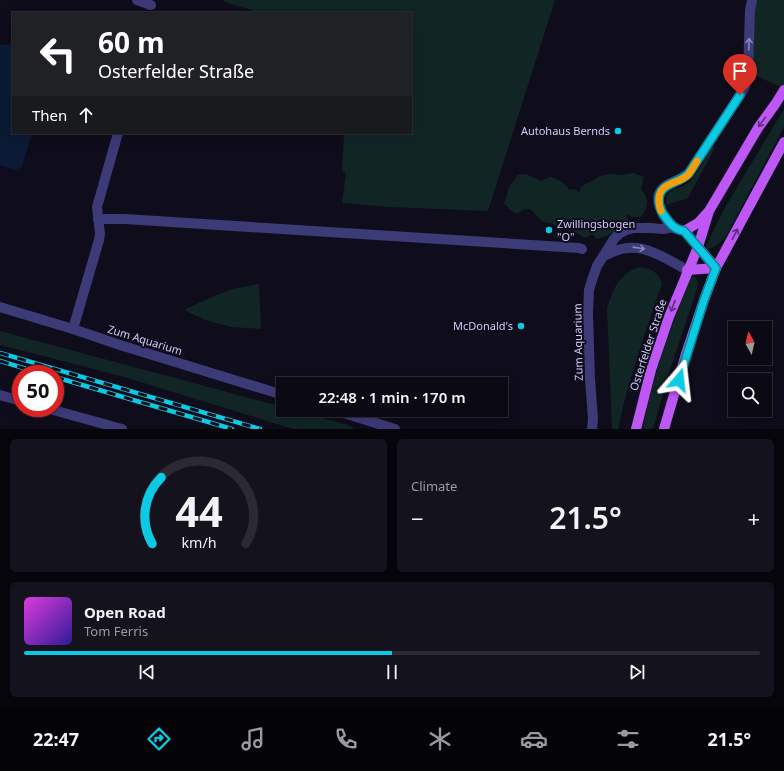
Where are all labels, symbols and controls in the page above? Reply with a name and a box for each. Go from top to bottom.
text: 60 m [98,23,165,61]
icon: left [32,28,84,80]
one-way arrow [745,38,753,51]
pin [723,54,757,95]
text: Osterfelder Straße [98,59,254,83]
icon: arrive [729,60,751,82]
icon: ahead [75,104,97,126]
text: Then [32,105,67,125]
one-way arrow [758,116,766,127]
place label: Autohaus Bernds [521,123,610,138]
marker: Autohaus Bernds [613,126,623,136]
place label: Zwillingsbogen "O" [557,216,635,244]
marker: Zwillingsbogen "O" [544,225,554,235]
one-way arrow [732,228,739,240]
one-way arrow [632,244,645,252]
street label: Osterfelder Straße [626,297,669,393]
one-way arrow [668,300,676,312]
street label: Zum Aquarium [569,303,586,381]
place label: McDonald's [453,318,513,333]
street label: Zum Aquarium [106,321,184,358]
marker: McDonald's [516,321,526,331]
north arrow [728,321,772,365]
map controls [728,321,772,417]
position arrow [658,359,700,401]
speed limit sign: 50 [12,365,64,417]
button: search [728,373,772,417]
text: 22:48 · 1 min · 170 m [318,387,466,407]
text: Climate [411,477,457,495]
text: 44 [175,482,222,538]
text: 21.5° [549,497,622,538]
text: − [411,503,424,533]
text: + [747,503,760,533]
text: km/h [181,532,216,551]
text: Open Road [84,602,166,622]
text: Tom Ferris [84,622,148,640]
icon: previous [136,661,158,683]
icon: pause [381,661,403,683]
icon: next [626,661,648,683]
icon: directions [145,725,173,753]
icon: music [239,725,267,753]
icon: phone [332,725,360,753]
icon: climate [426,725,454,753]
icon: car [520,725,548,753]
icon: filters [614,725,642,753]
text: 22:47 [33,727,79,751]
text: 21.5° [707,727,751,751]

